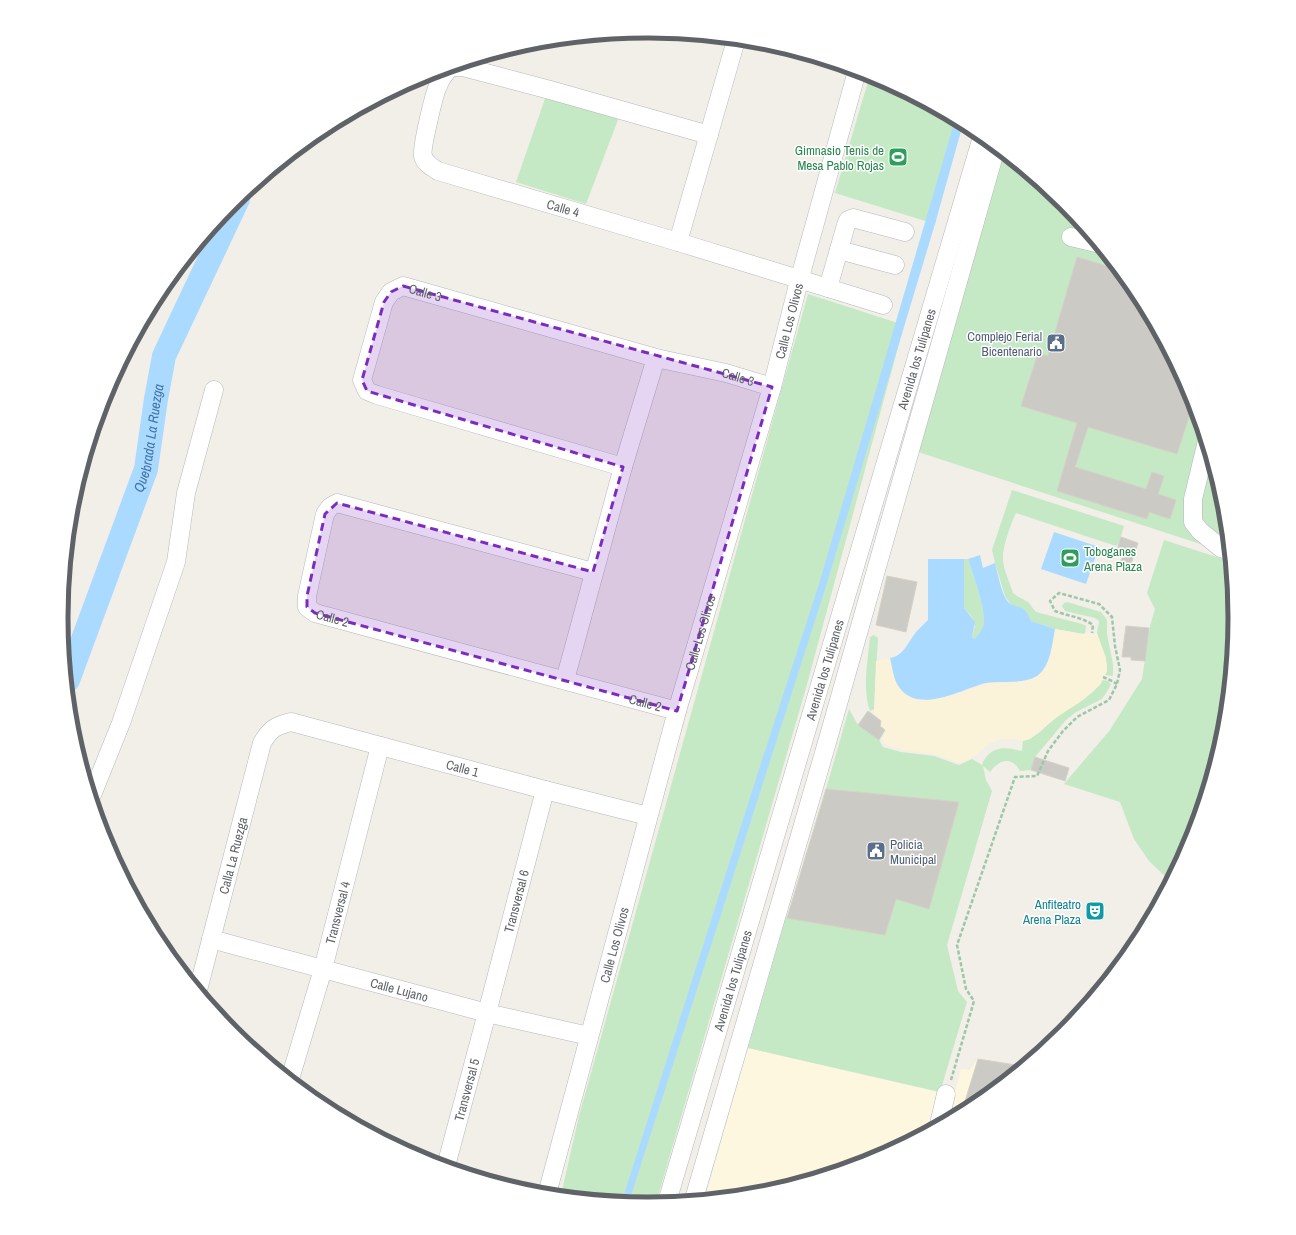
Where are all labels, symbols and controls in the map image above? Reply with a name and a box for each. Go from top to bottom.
place label: Gimnasio Tenis de Mesa Pablo Rojas [795,142,884,174]
sports icon: Gimnasio Tenis de Mesa Pablo Rojas [887,146,909,168]
street label: Calle 4 [545,196,581,221]
street label: Calle 3 [407,280,444,306]
street label: Calle Los Olivos [771,281,807,361]
street label: Avenida los Tulipanes [894,307,940,413]
place label: Complejo Ferial Bicentenario [967,328,1042,360]
public building icon: Complejo Ferial Bicentenario [1045,332,1067,354]
street label: Calle 3 [720,364,756,390]
water label: Quebrada La Ruezga [129,382,168,495]
place label: Toboganes Arena Plaza [1083,543,1142,575]
sports icon: Toboganes Arena Plaza [1059,547,1081,569]
street label: Calle Los Olivos [681,593,720,672]
street label: Calle 2 [314,606,351,631]
street label: Avenida los Tulipanes [802,617,848,723]
street label: Calle 2 [627,690,664,715]
street label: Calle 1 [444,756,481,781]
street label: Calla La Ruezga [215,815,251,896]
place label: Policia Municipal [890,836,936,868]
public building icon: Policia Municipal [865,840,887,862]
street label: Transversal 6 [500,868,533,935]
street label: Transversal 4 [322,879,354,946]
place label: Anfiteatro Arena Plaza [1022,896,1081,928]
theatre icon: Anfiteatro Arena Plaza [1084,900,1106,922]
street label: Calle Los Olivos [596,905,633,985]
street label: Avenida los Tulipanes [710,928,756,1034]
street label: Calle Lujano [368,974,430,1006]
street label: Transversal 5 [450,1057,483,1123]

